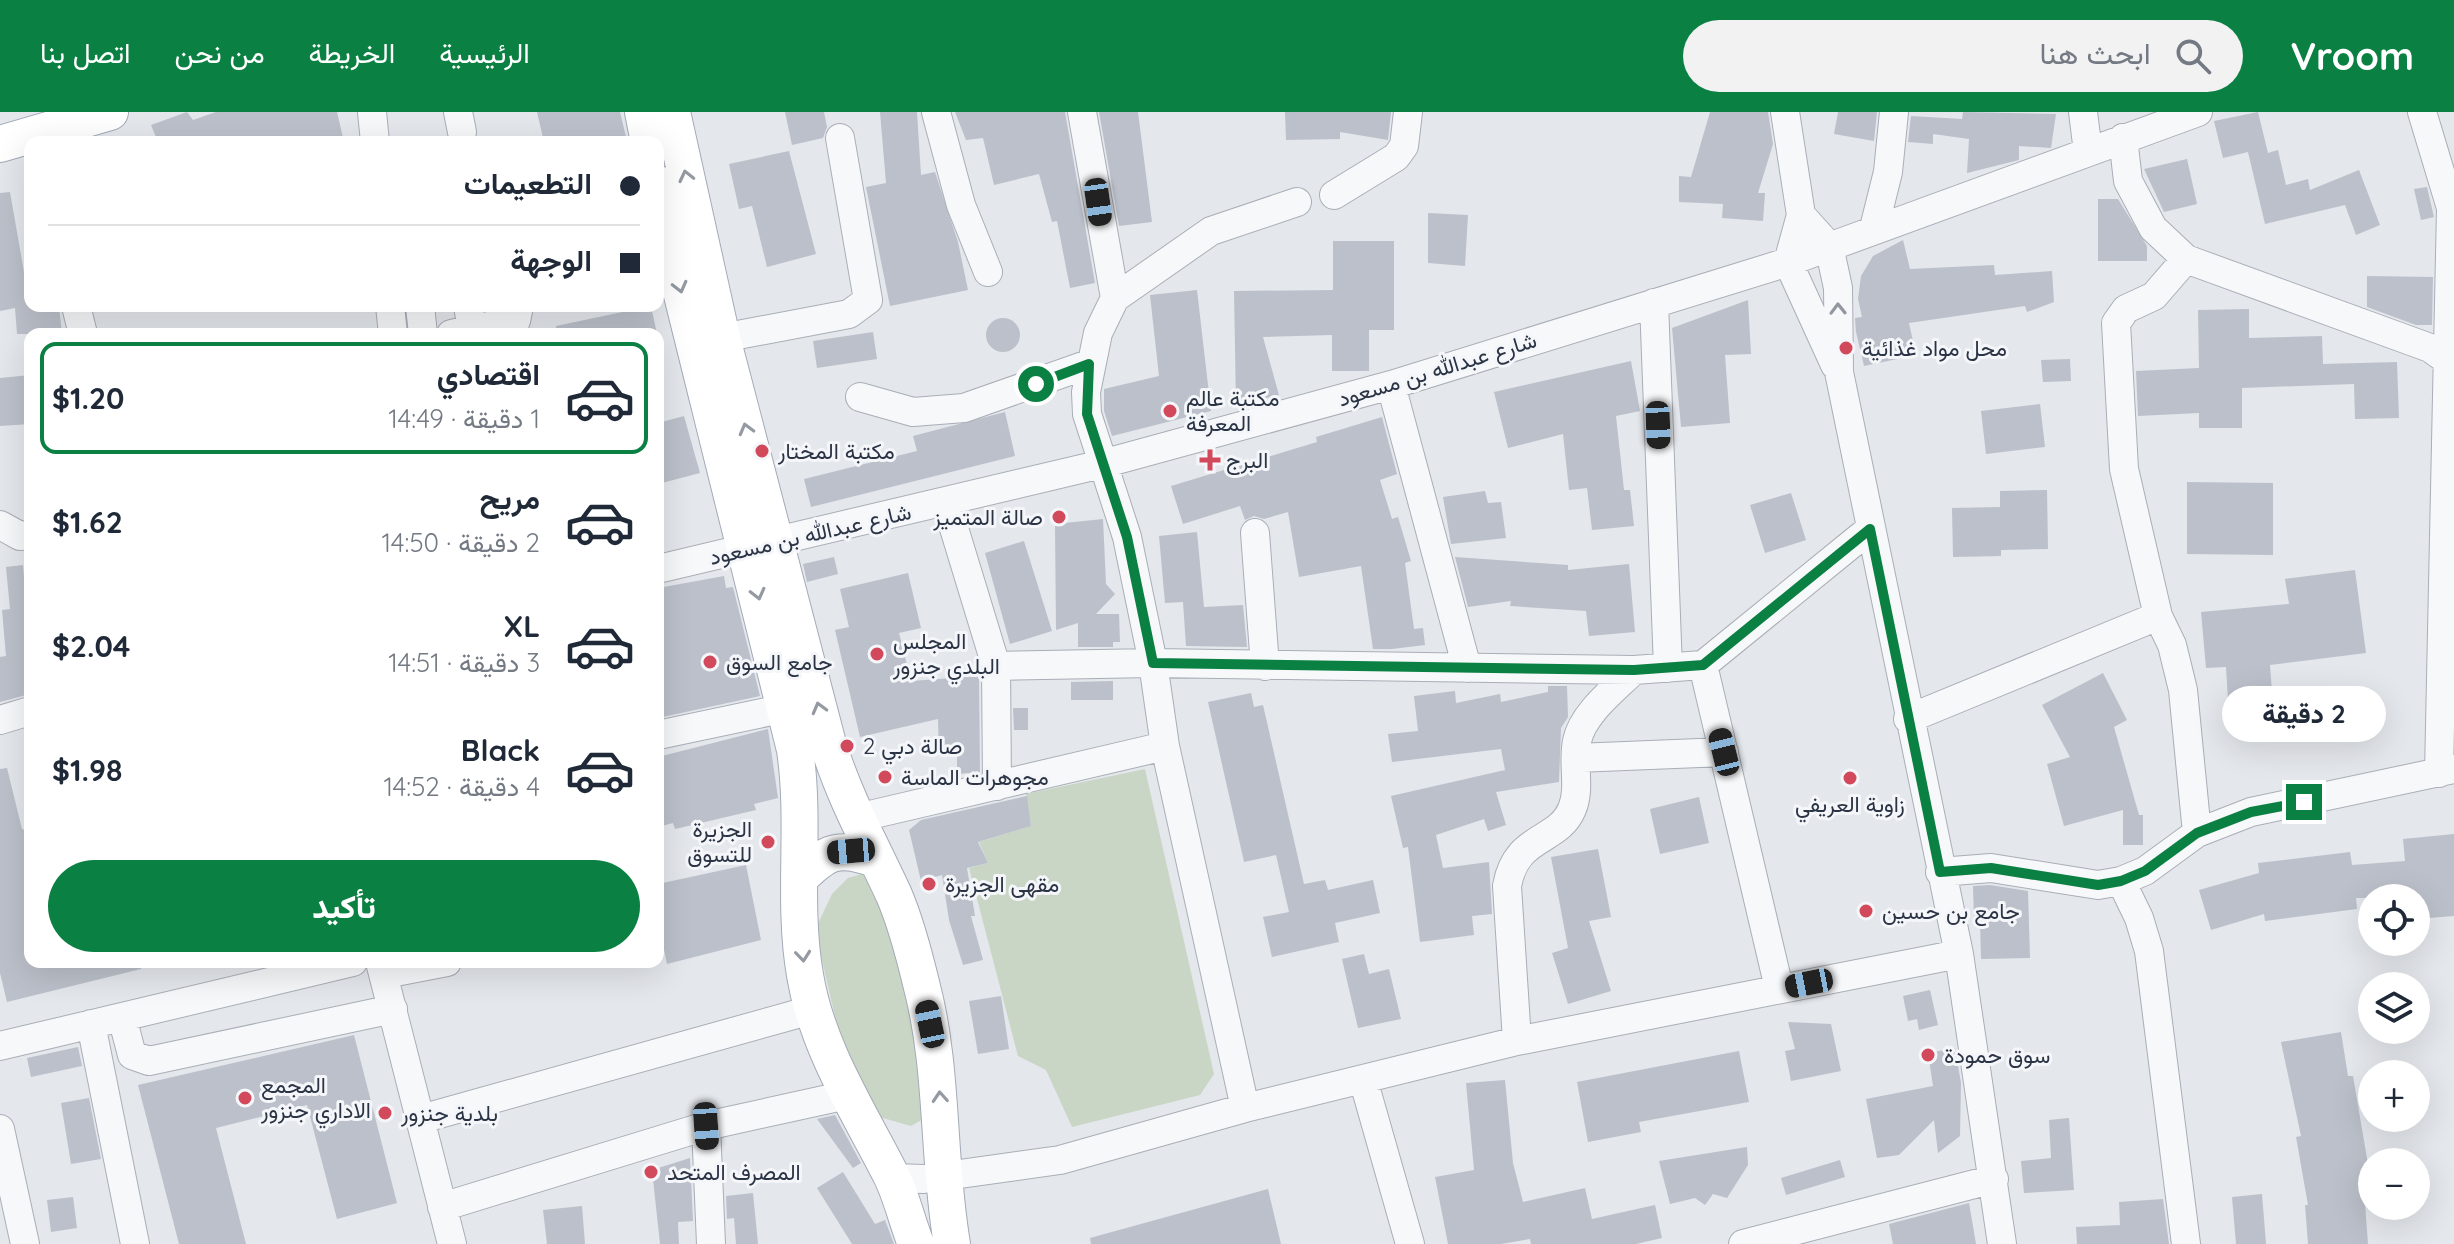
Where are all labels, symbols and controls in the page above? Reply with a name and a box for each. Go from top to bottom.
search box [1683,20,2243,92]
text: Vroom [2291,32,2414,80]
text: ابحث هنا [2039,34,2151,72]
icon: search [2171,34,2215,78]
text: اتصل بنا [40,35,131,70]
text: من نحن [175,35,265,70]
text: الخريطة [309,35,395,70]
text: الرئيسية [439,35,530,70]
text: التطعيمات [464,164,592,202]
one-way arrow [678,170,695,184]
car [1083,177,1113,227]
text: الوجهة [510,241,592,279]
one-way arrow [671,280,688,294]
one-way arrow [1829,302,1847,315]
street label: شارع عبدالله بن مسعود [1334,325,1540,414]
place label: محل مواد غذائية [1862,334,2007,362]
marker: محل مواد غذائية [1837,339,1855,357]
text: اقتصادي [437,355,540,393]
icon: car [564,362,636,434]
route start [1018,366,1054,402]
text: $1.20 [52,379,125,417]
place label: مكتبة عالم المعرفة [1186,384,1279,437]
car [1645,401,1671,449]
text: 1 دقيقة · 14:49 [388,402,540,435]
marker: مكتبة عالم المعرفة [1161,402,1179,420]
one-way arrow [739,423,756,437]
place label: مكتبة المختار [777,437,895,465]
marker: مكتبة المختار [753,442,771,460]
place label: البرج [1226,446,1268,475]
marker: البرج [1201,451,1219,469]
text: مريح [480,479,540,517]
icon: car [564,486,636,558]
street label: شارع عبدالله بن مسعود [706,497,914,572]
text: $1.62 [52,503,123,541]
place label: صالة المتميز [932,503,1043,531]
marker: صالة المتميز [1050,508,1068,526]
text: 2 دقيقة · 14:50 [382,526,540,559]
one-way arrow [748,586,765,600]
text: XL [503,607,540,645]
icon: car [564,610,636,682]
text: $2.04 [52,627,131,665]
place label: المجلس البلدي جنزور [892,627,1000,685]
marker: المجلس البلدي جنزور [868,645,886,663]
text: 3 دقيقة · 14:51 [388,646,540,679]
place label: جامع السوق [726,648,832,677]
marker: جامع السوق [701,653,719,671]
callout: 2 دقيقة [2222,686,2386,742]
text: 2 دقيقة [2262,697,2346,730]
one-way arrow [811,701,828,715]
car [1707,726,1741,778]
text: Black [461,731,540,769]
place label: صالة دبي 2 [863,732,962,765]
icon: car [564,734,636,806]
marker: صالة دبي 2 [838,737,856,755]
text: $1.98 [52,751,123,789]
place label: مجوهرات الماسة [901,763,1049,791]
marker: مجوهرات الماسة [876,768,894,786]
marker: زاوية العريفي [1841,769,1859,787]
text: 4 دقيقة · 14:52 [383,770,540,803]
route end [2286,784,2322,820]
place label: زاوية العريفي [1795,790,1905,823]
place label: الجزيرة للتسوق [687,815,752,868]
marker: الجزيرة للتسوق [759,833,777,851]
car [826,837,876,865]
button: تأكيد [48,860,640,952]
place label: مقهى الجزيرة [945,870,1059,898]
marker: مقهى الجزيرة [920,875,938,893]
map controls [2358,884,2430,1220]
button: locate [2358,884,2430,956]
place label: جامع بن حسين [1882,897,2020,926]
marker: جامع بن حسين [1857,902,1875,920]
one-way arrow [794,950,811,963]
car [1783,967,1835,999]
button: layers [2358,972,2430,1044]
car [913,998,947,1050]
place label: سوق حمودة [1944,1041,2050,1069]
marker: سوق حمودة [1919,1046,1937,1064]
button: + [2358,1060,2430,1132]
place label: المجمع الاداري جنزور [260,1071,371,1129]
marker: المجمع الاداري جنزور [236,1089,254,1107]
one-way arrow [932,1090,949,1103]
place label: بلدية جنزور [400,1099,498,1127]
car [692,1101,720,1151]
marker: بلدية جنزور [376,1104,394,1122]
button: − [2358,1148,2430,1220]
place label: المصرف المتحد [667,1158,801,1186]
marker: المصرف المتحد [642,1163,660,1181]

